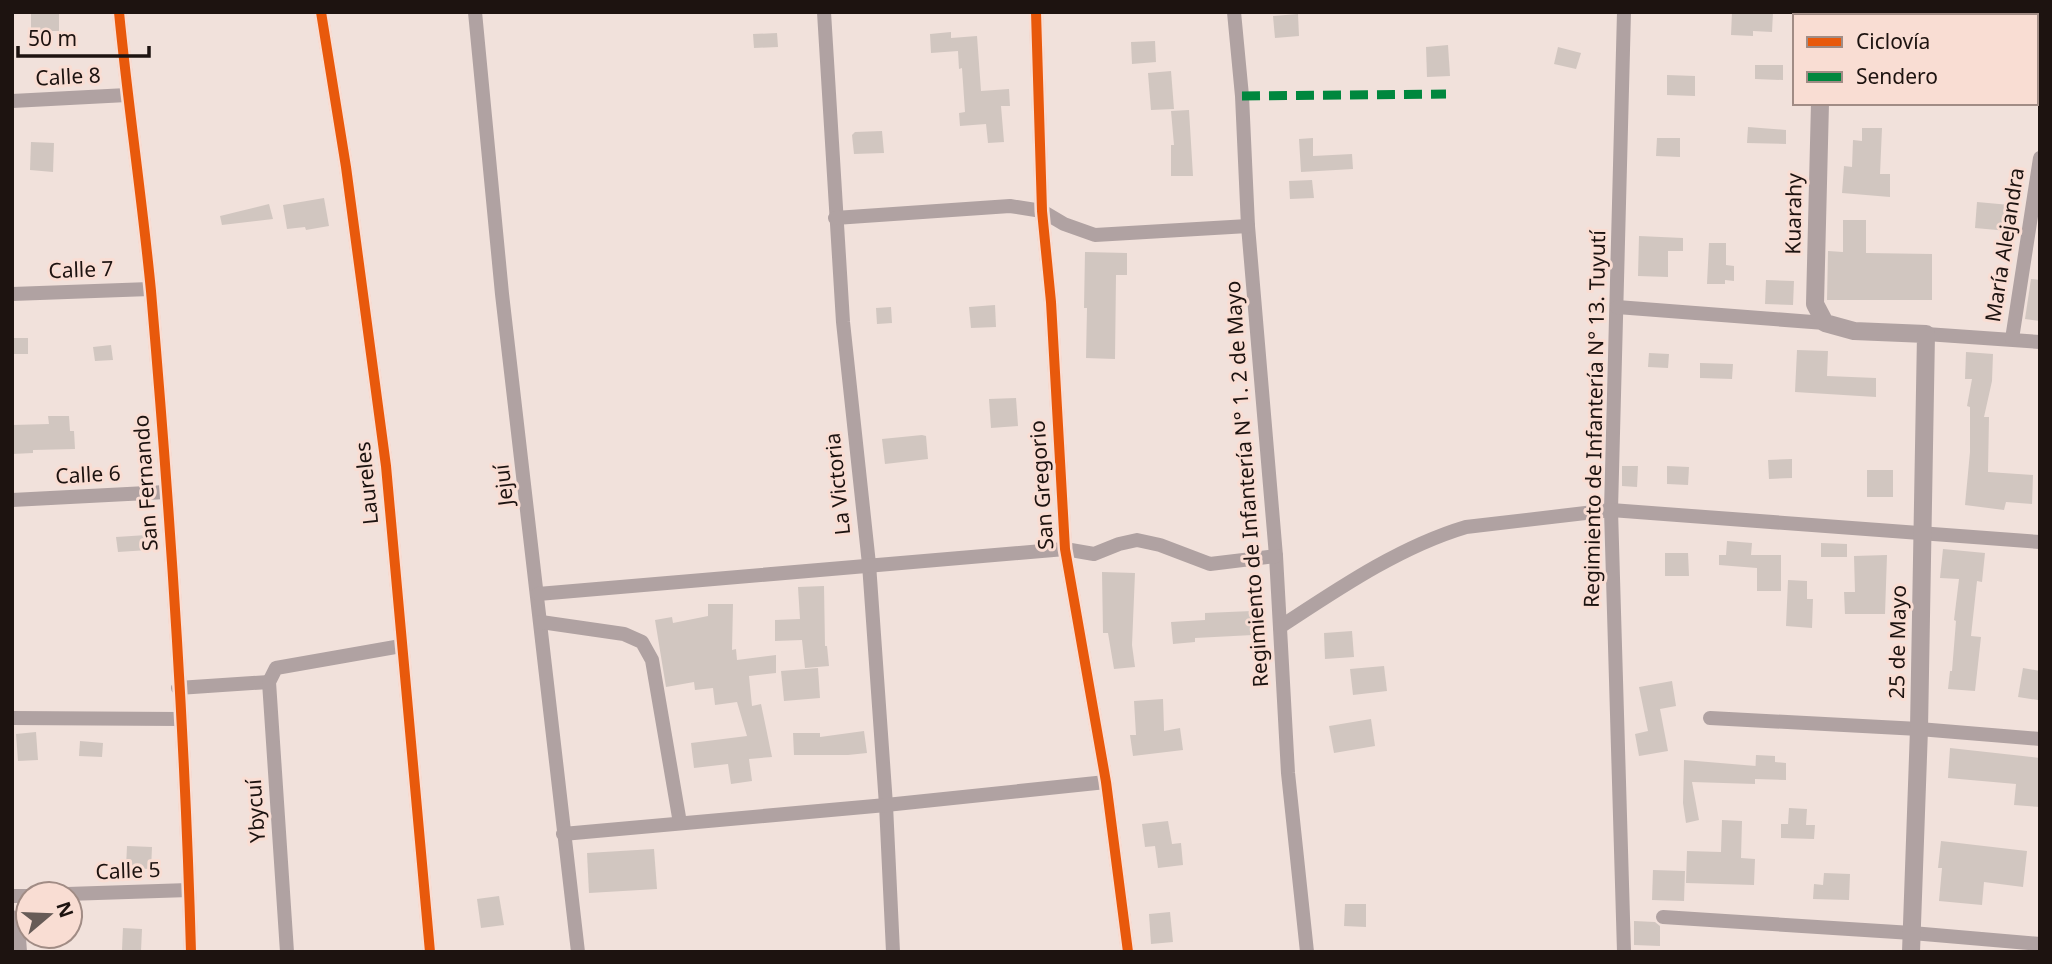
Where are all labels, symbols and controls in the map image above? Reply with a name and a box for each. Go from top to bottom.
scale bar [18,14,149,58]
legend [1793,14,2038,105]
text: 50 m [28,24,77,52]
text: Ciclovía [1856,27,1930,55]
street label: Calle 8 [35,60,101,92]
text: Sendero [1856,62,1938,90]
street label: María Alejandra [1978,166,2030,324]
street label: Kuarahy [1778,173,1808,255]
street label: Regimiento de Infantería N° 13. Tuyutí [1577,229,1611,608]
street label: Calle 7 [48,254,114,284]
street label: Regimiento de Infantería N° 1. 2 de Mayo [1218,280,1274,688]
street label: San Fernando [126,414,164,552]
street label: San Gregorio [1023,419,1059,551]
street label: La Victoria [818,432,856,537]
street label: Laureles [348,440,384,526]
street label: Calle 6 [55,458,121,490]
street label: Jejuí [487,462,520,509]
street label: 25 de Mayo [1882,585,1912,699]
street label: Ybycuí [239,778,271,844]
street label: Calle 5 [95,855,161,885]
north arrow [14,880,84,950]
text: N [50,898,80,921]

